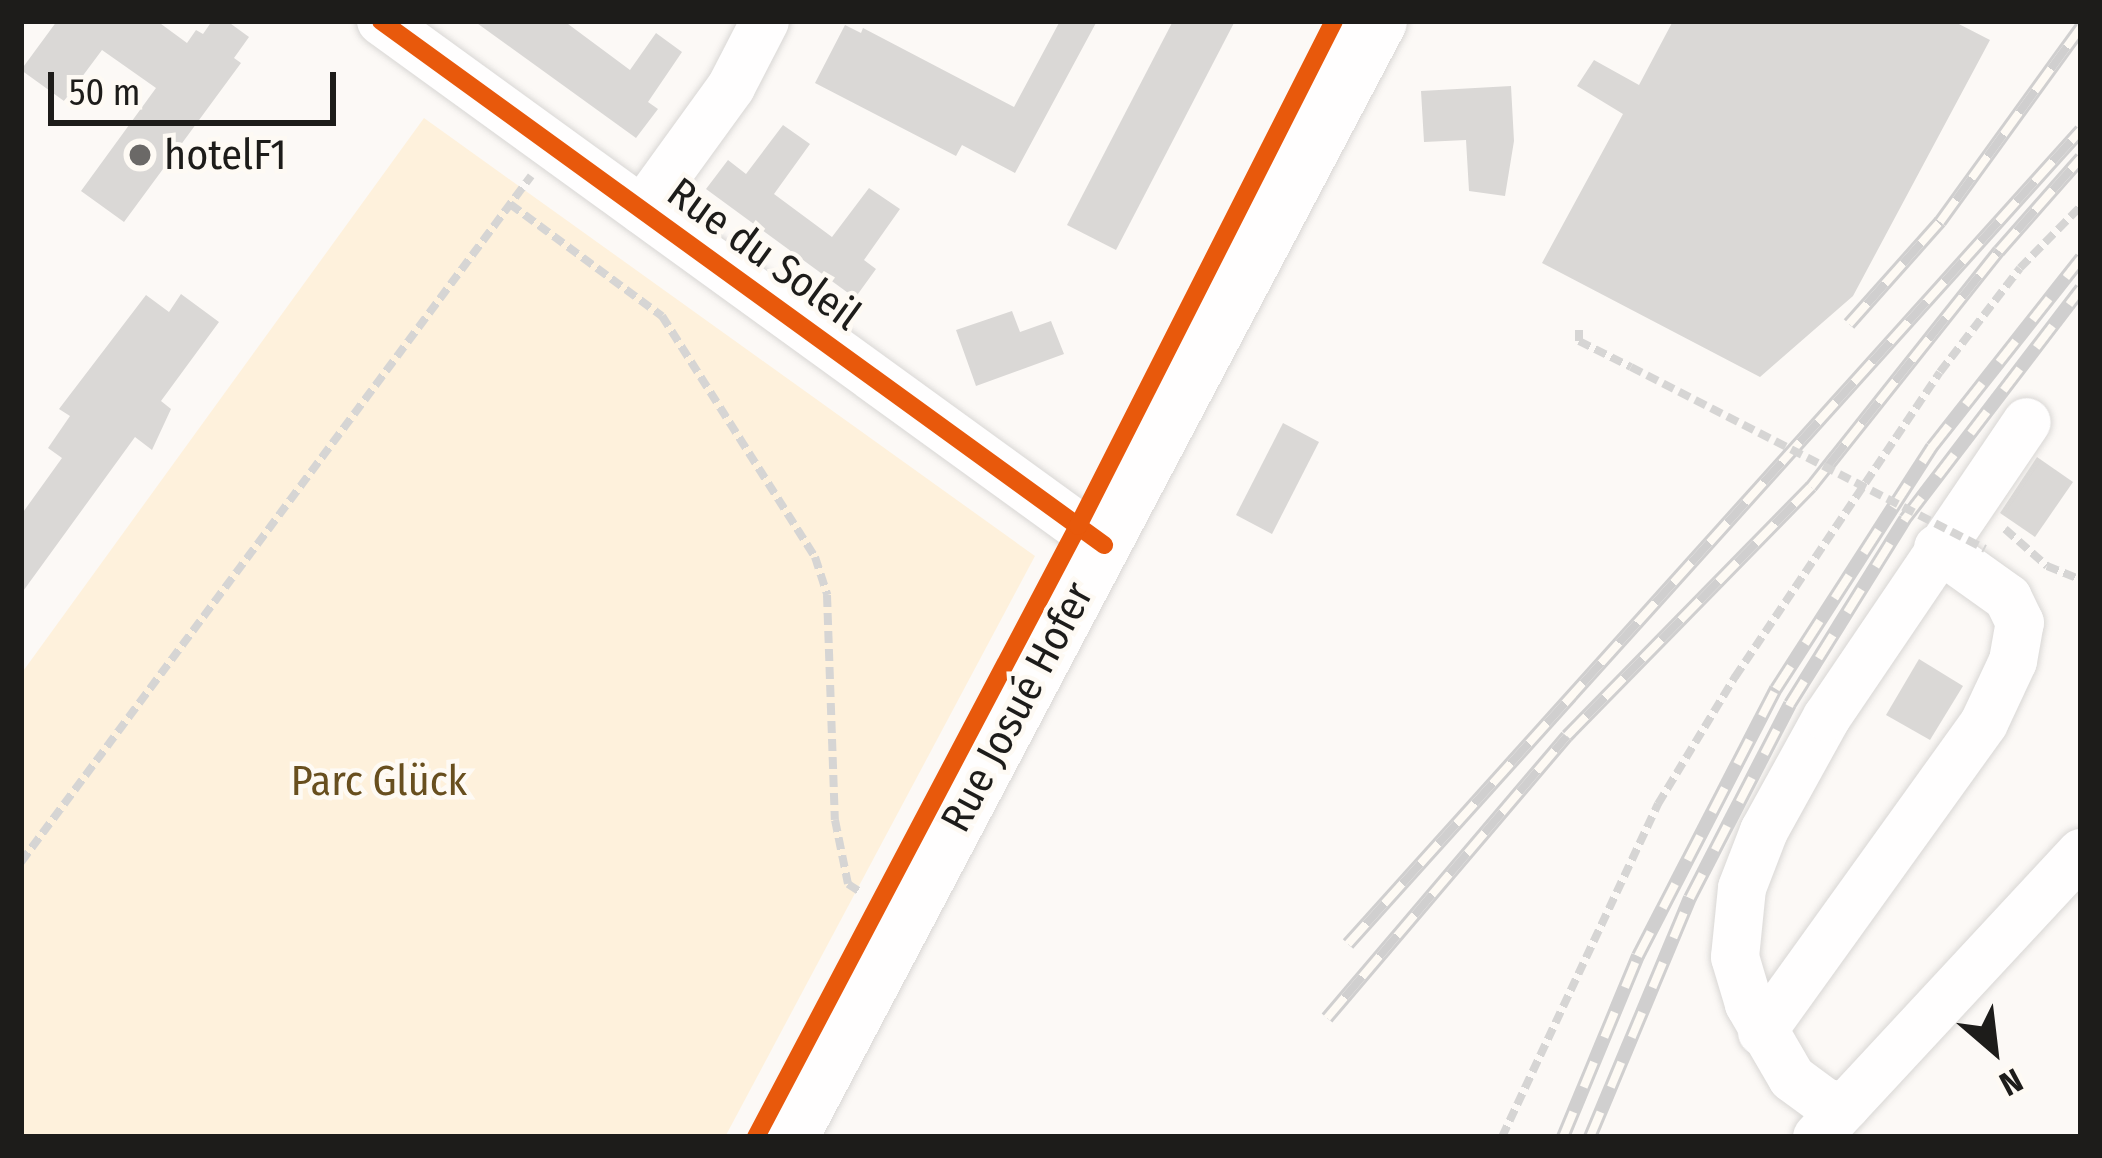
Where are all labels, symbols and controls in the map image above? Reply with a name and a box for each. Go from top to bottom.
scale bar [54,48,342,122]
text: 50 m [69,71,140,115]
place label: hotelF1 [164,130,287,180]
marker: hotelF1 [127,142,153,168]
street label: Rue du Soleil [658,167,870,341]
street label: Rue Josué Hofer [930,574,1104,840]
park label: Parc Glück [291,756,467,806]
north arrow [1934,990,2054,1110]
text: N [1993,1059,2029,1104]

